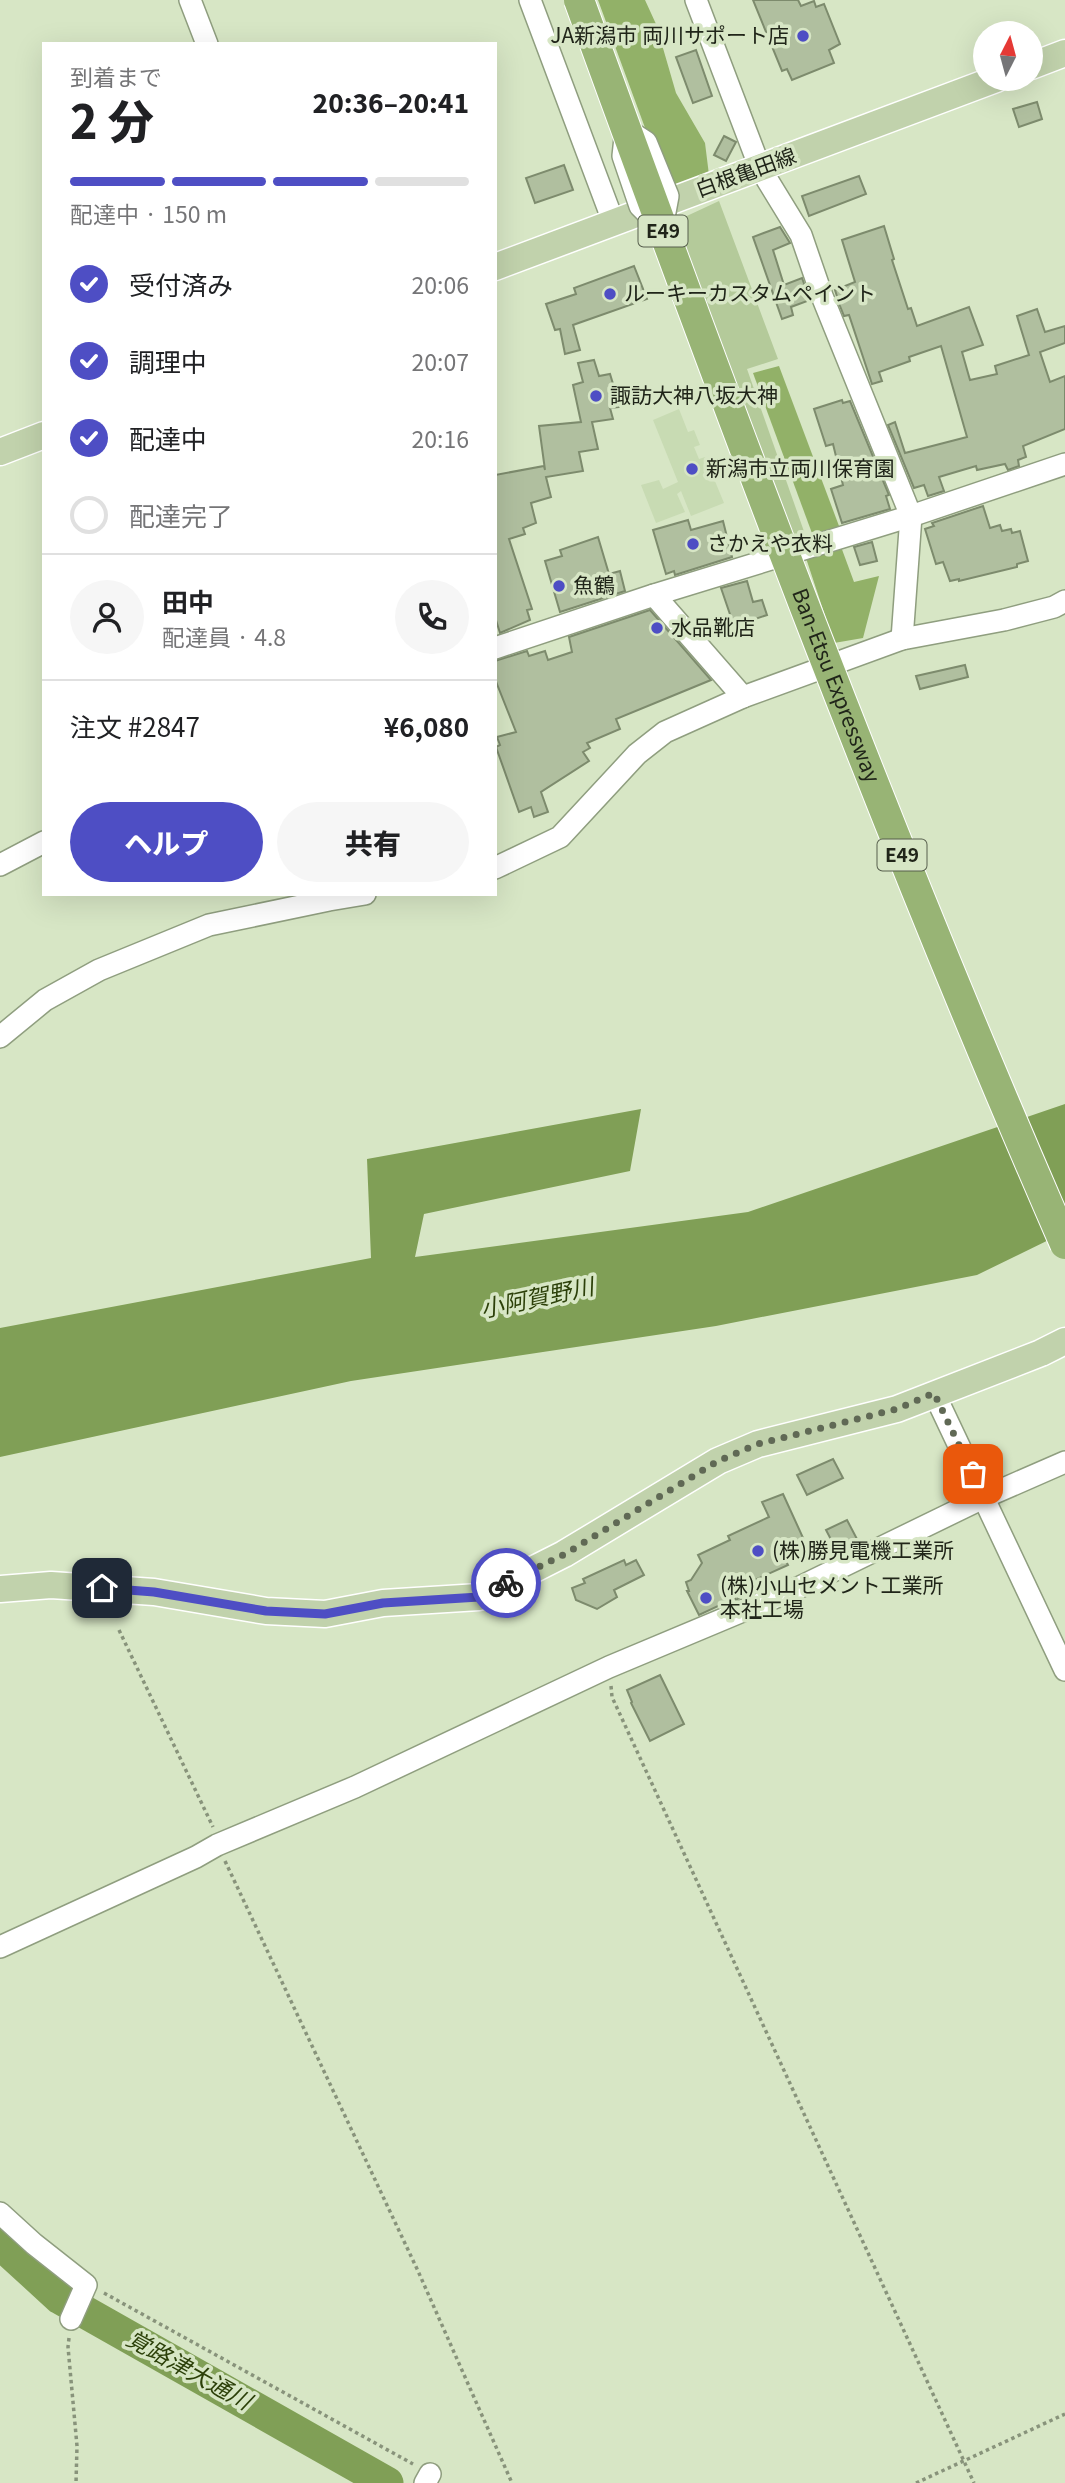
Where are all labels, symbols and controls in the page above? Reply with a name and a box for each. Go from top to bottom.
place label: JA新潟市 両川サポート店 [550,19,789,49]
north arrow [973,21,1043,91]
map controls [973,21,1043,91]
marker: JA新潟市 両川サポート店 [795,28,811,44]
text: 到着まで [70,59,162,93]
text: 20:36–20:41 [313,83,469,120]
text: 2 分 [70,86,154,152]
street label: 白根亀田線 [691,139,800,203]
text: 配達中 · 150 m [70,196,227,230]
road number: E49 [638,216,688,246]
icon: check [70,265,108,303]
text: 受付済み [129,265,233,302]
text: 20:06 [412,267,469,301]
place label: ルーキーカスタムペイント [624,277,876,307]
marker: ルーキーカスタムペイント [602,286,618,302]
icon: check [70,342,108,380]
text: 調理中 [129,342,207,379]
text: 20:07 [412,344,469,378]
place label: 諏訪大神八坂大神 [610,379,778,409]
marker: 諏訪大神八坂大神 [588,388,604,404]
icon: check [70,419,108,457]
text: 配達中 [129,419,207,456]
text: 20:16 [412,421,469,455]
place label: 新潟市立両川保育園 [706,452,895,482]
marker: 新潟市立両川保育園 [684,461,700,477]
text: 配達完了 [129,496,233,533]
place label: さかえや衣料 [707,527,833,557]
marker: さかえや衣料 [685,536,701,552]
place label: 魚鶴 [573,569,615,599]
marker: 魚鶴 [551,578,567,594]
button: person [70,580,144,654]
button: phone [395,580,469,654]
text: 田中 [162,582,214,619]
street label: Ban-Etsu Expressway [786,583,889,786]
place label: 水品靴店 [671,611,755,641]
text: 配達員 · 4.8 [162,619,286,653]
marker: 水品靴店 [649,620,665,636]
text: 注文 #2847 [70,707,200,744]
text: ¥6,080 [384,707,469,744]
button: ヘルプ [70,802,263,882]
button: 共有 [277,802,469,882]
road number: E49 [878,840,926,870]
water label: 小阿賀野川 [477,1267,599,1325]
pin [943,1444,1003,1504]
icon: bag [954,1455,992,1493]
place label: (株)勝見電機工業所 [772,1534,954,1564]
marker: (株)勝見電機工業所 [750,1543,766,1559]
courier [471,1548,541,1618]
pin [72,1558,132,1618]
icon: bike [487,1564,525,1602]
icon: home [83,1569,121,1607]
place label: (株)小山セメント工業所 本社工場 [720,1569,944,1623]
marker: (株)小山セメント工業所 本社工場 [698,1590,714,1606]
water label: 覚路津大通川 [121,2320,261,2418]

